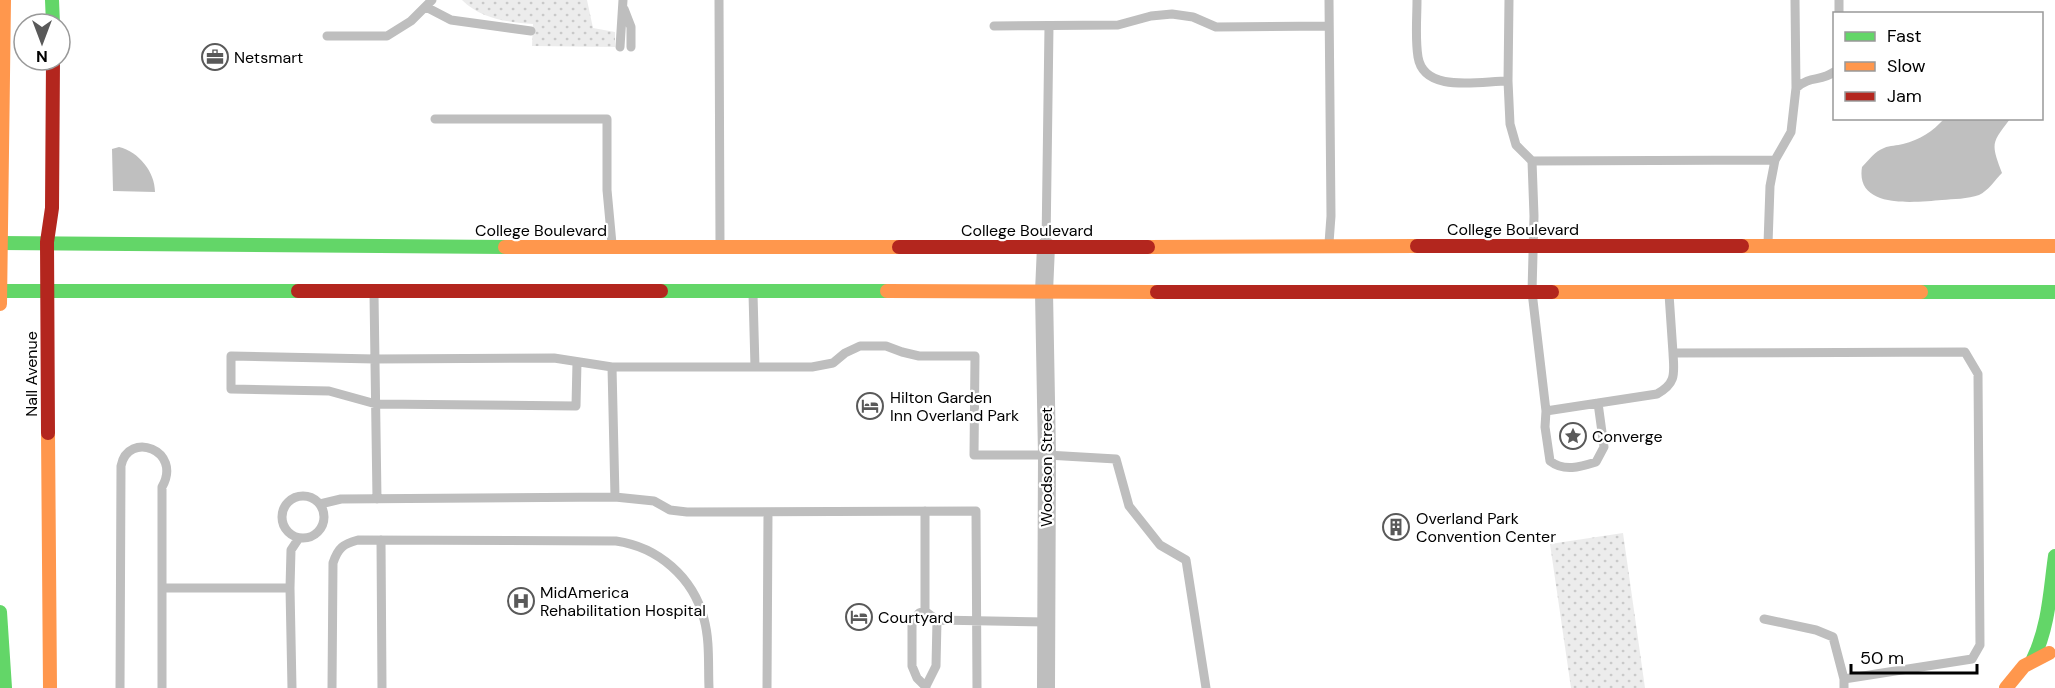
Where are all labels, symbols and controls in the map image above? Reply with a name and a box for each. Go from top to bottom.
north arrow [12,12,72,72]
legend [1833,12,2043,120]
text: Fast [1887,24,1922,48]
office icon: Netsmart [200,42,230,72]
text: N [36,46,48,67]
place label: Netsmart [234,47,303,68]
text: Slow [1887,54,1926,78]
text: Jam [1887,84,1922,108]
street label: College Boulevard [1447,219,1579,240]
street label: College Boulevard [475,220,607,241]
street label: College Boulevard [961,220,1093,241]
street label: Nall Avenue [21,331,42,417]
place label: Hilton Garden Inn Overland Park [890,387,1019,426]
hotel icon: Hilton Garden Inn Overland Park [855,391,885,421]
street label: Woodson Street [1036,407,1057,527]
place icon: Converge [1558,421,1588,451]
place label: Converge [1592,426,1663,447]
place label: Overland Park Convention Center [1416,508,1556,547]
building icon: Overland Park Convention Center [1381,512,1411,542]
place label: MidAmerica Rehabilitation Hospital [540,582,706,621]
hospital icon: MidAmerica Rehabilitation Hospital [506,586,536,616]
hotel icon: Courtyard [844,602,874,632]
place label: Courtyard [878,607,953,628]
scale bar [1851,637,1977,675]
text: 50 m [1860,646,1904,670]

